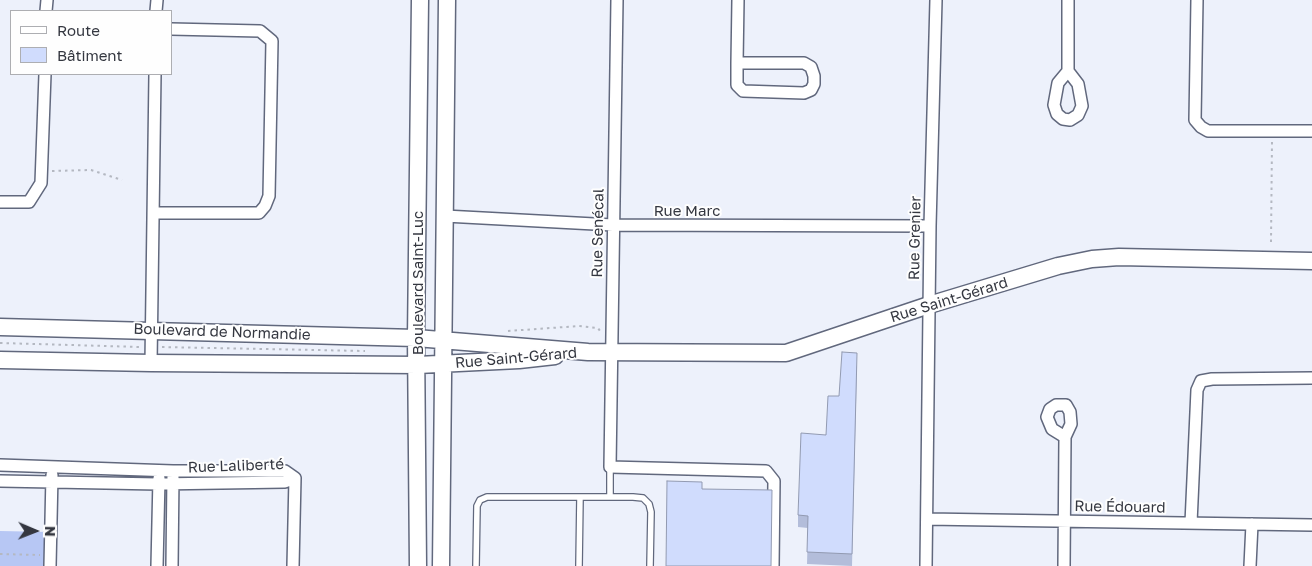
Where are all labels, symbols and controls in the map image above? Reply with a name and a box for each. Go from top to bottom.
legend [10,10,172,75]
text: Route [57,21,100,39]
text: Bâtiment [57,46,122,64]
street label: Rue Senécal [588,188,608,278]
street label: Rue Grenier [905,196,925,280]
street label: Rue Marc [654,202,720,220]
street label: Boulevard Saint-Luc [409,211,427,355]
street label: Rue Saint-Gérard [888,274,1010,326]
street label: Boulevard de Normandie [133,320,311,344]
street label: Rue Saint-Gérard [454,344,578,372]
street label: Rue Laliberté [188,455,284,477]
street label: Rue Édouard [1074,497,1166,517]
north arrow [10,506,60,556]
text: N [42,526,59,537]

